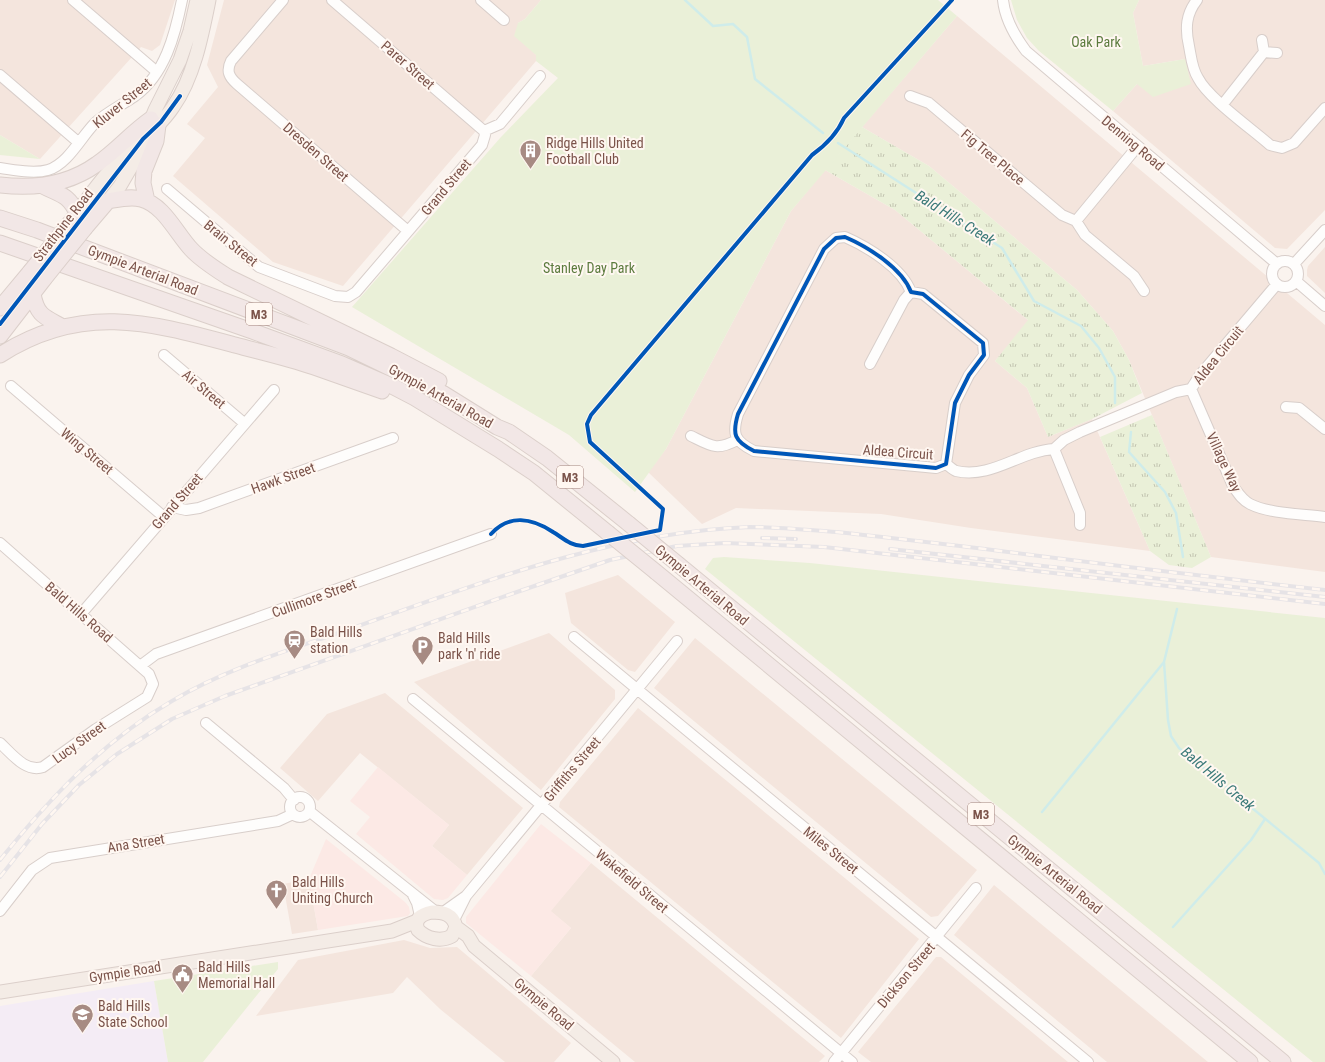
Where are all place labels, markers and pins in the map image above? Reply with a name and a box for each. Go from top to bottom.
place label: Ridge Hills United Football Club [546,135,644,167]
building icon: Ridge Hills United Football Club [517,138,543,171]
place label: Bald Hills station [310,624,362,656]
station icon: Bald Hills station [281,627,307,660]
place label: Bald Hills park 'n' ride [438,630,501,662]
parking icon: Bald Hills park 'n' ride [409,633,435,666]
place label: Bald Hills Uniting Church [292,874,373,906]
church icon: Bald Hills Uniting Church [264,877,290,910]
place label: Bald Hills Memorial Hall [198,959,275,991]
public building icon: Bald Hills Memorial Hall [170,962,196,995]
place label: Bald Hills State School [98,998,168,1030]
school or university icon: Bald Hills State School [69,1001,95,1034]

